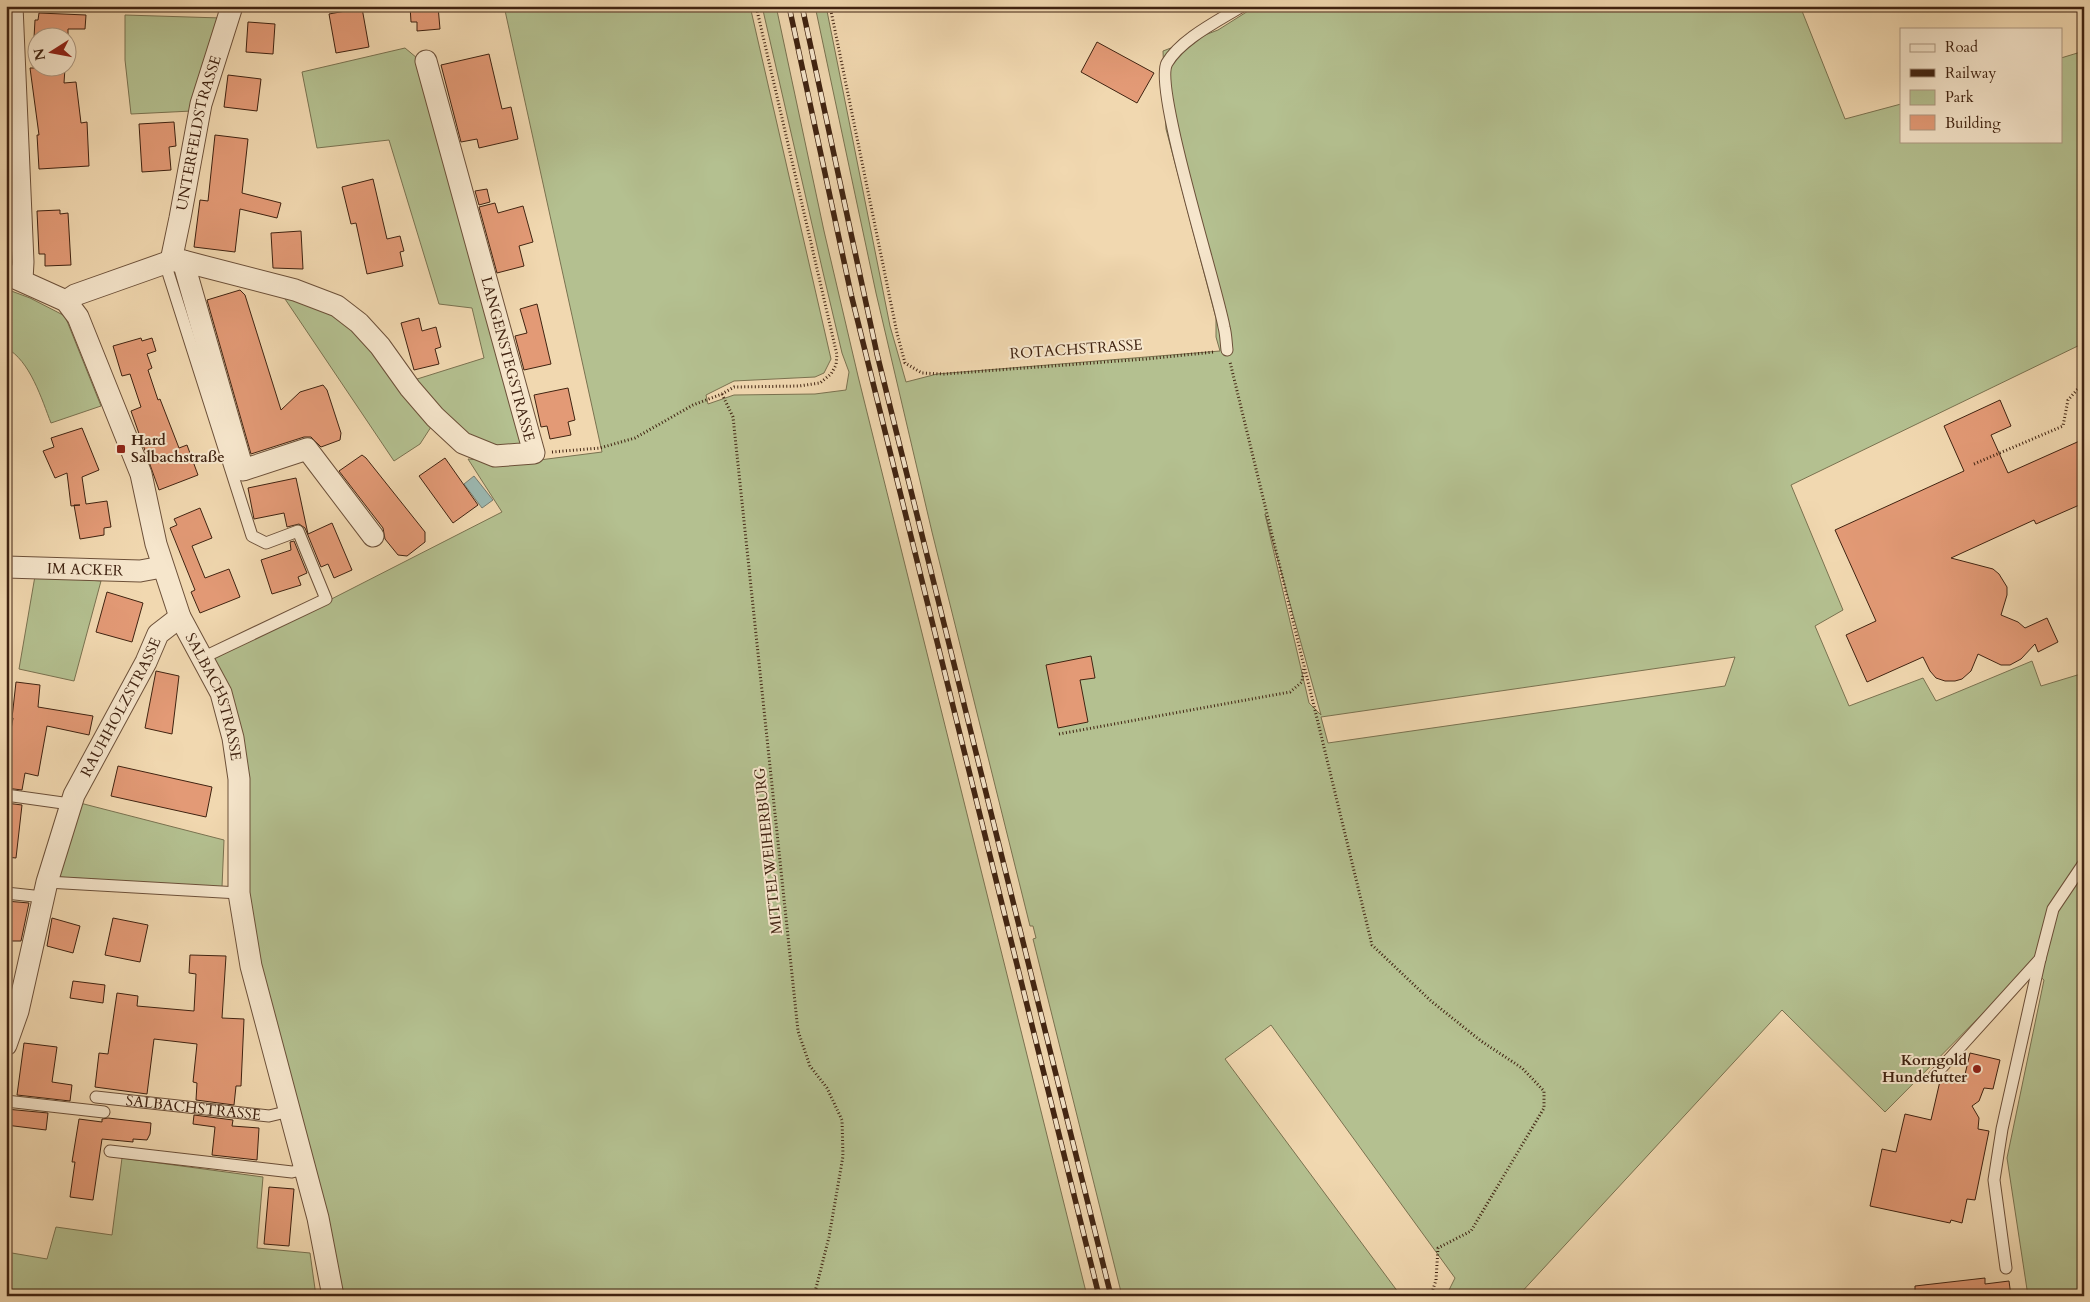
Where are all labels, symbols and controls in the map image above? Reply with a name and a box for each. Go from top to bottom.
north arrow [28,28,78,78]
legend [1900,28,2062,142]
text: Road [1945,37,1978,57]
text: N [29,47,50,62]
street label: UNTERFELDSTRASSE [172,53,226,212]
text: Railway [1945,63,1996,83]
text: Park [1945,87,1974,107]
text: Building [1945,113,2001,133]
street label: LANGENSTEGSTRASSE [476,274,540,444]
street label: ROTACHSTRASSE [1009,334,1143,364]
place label: Hard Salbachstraße [131,430,225,467]
marker: Hard Salbachstraße [115,443,127,455]
street label: IM ACKER [47,558,124,581]
street label: SALBACHSTRASSE [180,629,246,762]
street label: RAUHHOLZSTRASSE [76,634,165,780]
street label: MITTELWEIHERBURG [749,767,787,935]
place label: Korngold Hundefutter [1882,1050,1968,1087]
marker: Korngold Hundefutter [1971,1063,1983,1075]
street label: SALBACHSTRASSE [125,1090,262,1125]

